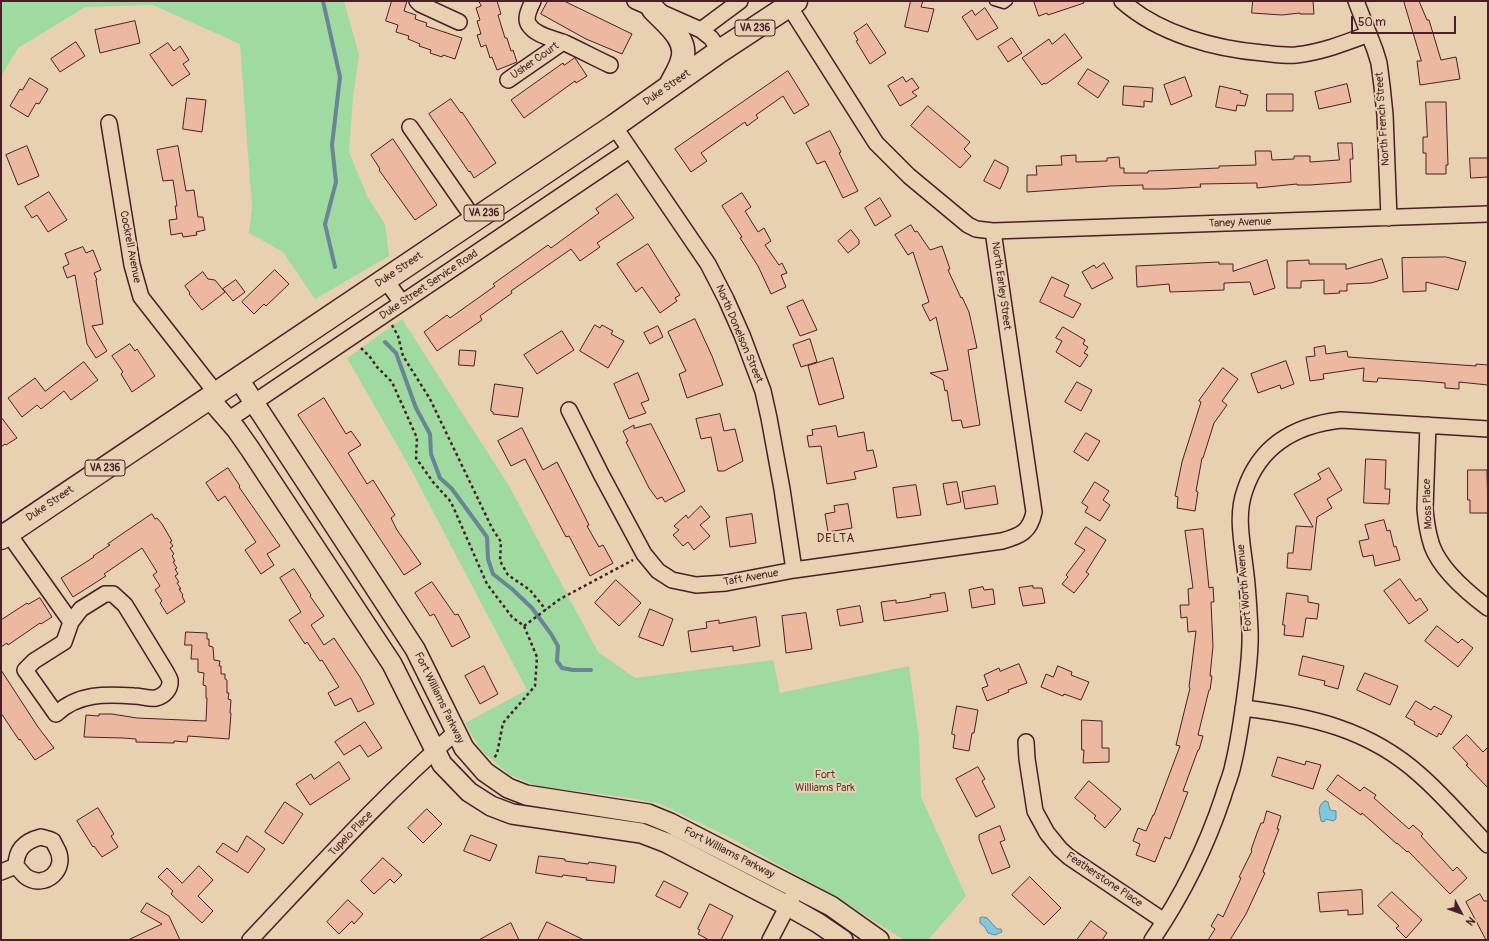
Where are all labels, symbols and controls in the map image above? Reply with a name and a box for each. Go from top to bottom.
scale bar [1353,8,1458,34]
text: 50 m [1358,15,1386,30]
road number: VA 236 [735,20,775,36]
street label: Usher Court [508,40,562,82]
street label: Duke Street [641,67,693,109]
street label: North French Street [1373,72,1393,166]
road number: VA 236 [464,205,504,221]
street label: Cockrell Avenue [117,210,143,284]
street label: Taney Avenue [1208,215,1272,231]
street label: North Earley Street [988,241,1014,331]
street label: Duke Street Service Road [377,247,481,323]
street label: Duke Street [373,249,425,291]
street label: North Donelson Street [712,283,766,385]
road number: VA 236 [85,460,125,476]
street label: Moss Place [1421,478,1435,530]
street label: Duke Street [24,483,76,525]
district label: DELTA [817,532,855,546]
street label: Fort Worth Avenue [1235,544,1255,632]
street label: Taft Avenue [722,567,780,589]
street label: Fort Williams Parkway [411,650,467,746]
park label: Fort Williams Park [795,768,855,794]
street label: Tupelo Place [326,809,376,859]
street label: Fort Williams Parkway [682,824,776,882]
street label: Featherstone Place [1063,850,1145,910]
north arrow [1441,893,1481,933]
text: N [1463,914,1478,928]

